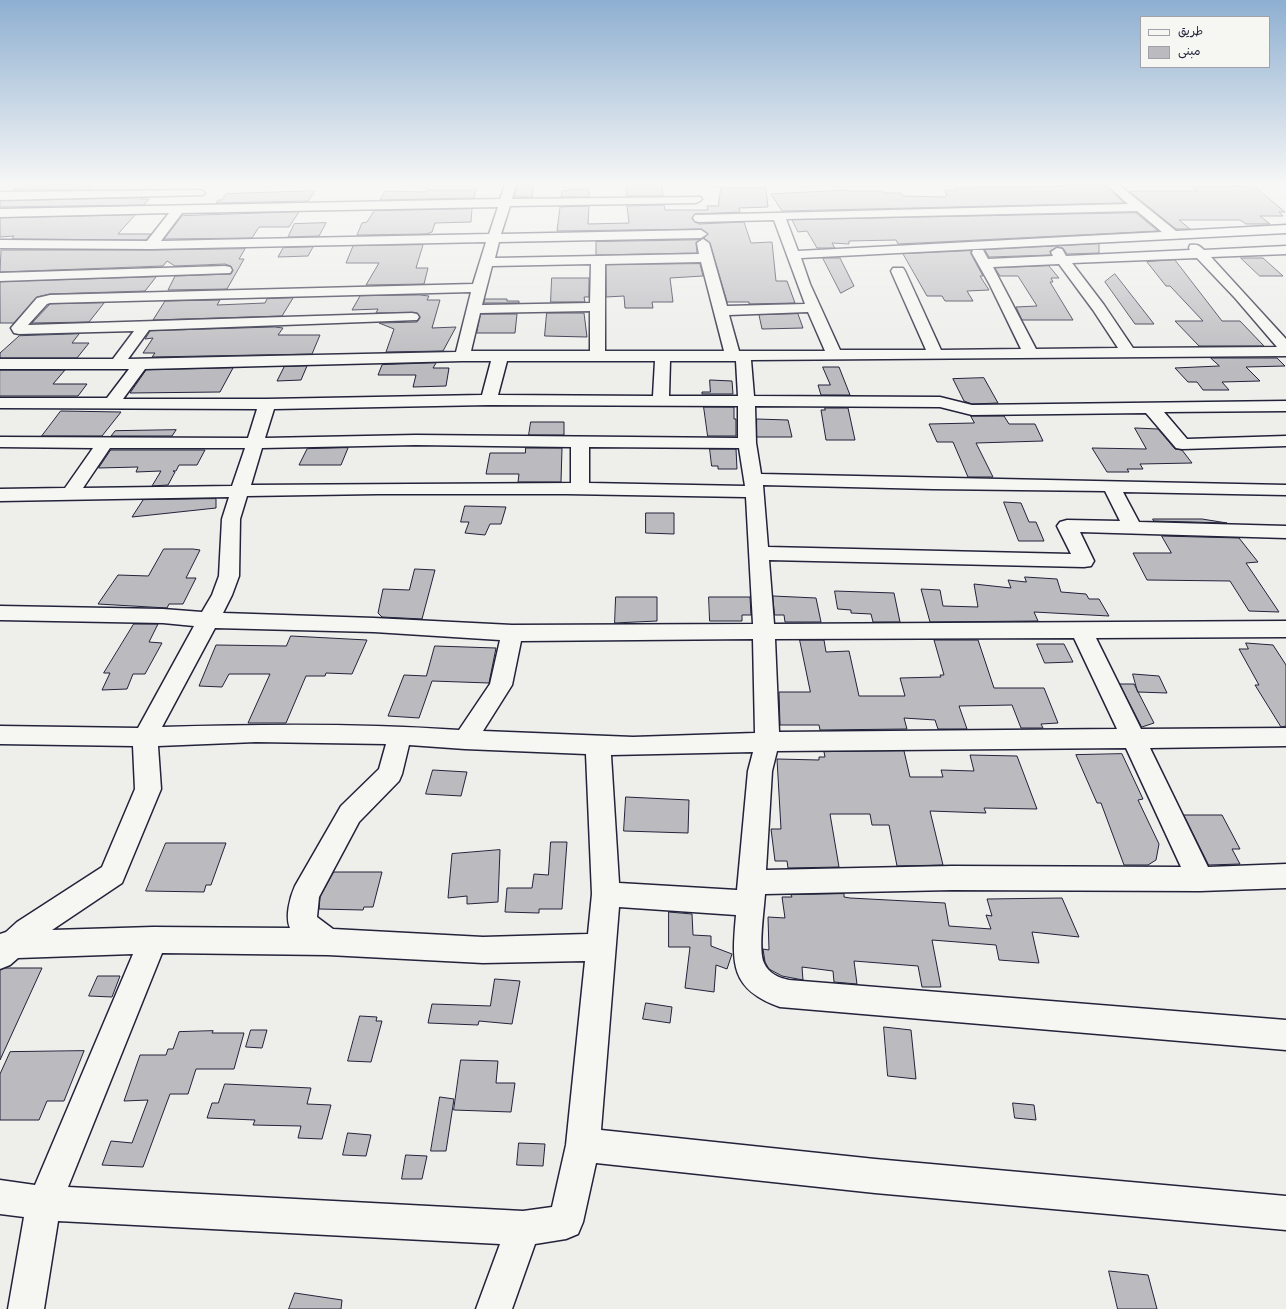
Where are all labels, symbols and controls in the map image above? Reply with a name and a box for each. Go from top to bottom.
legend [1140,16,1270,68]
text: طريق [1178,23,1203,41]
text: مبنى [1178,43,1201,61]

